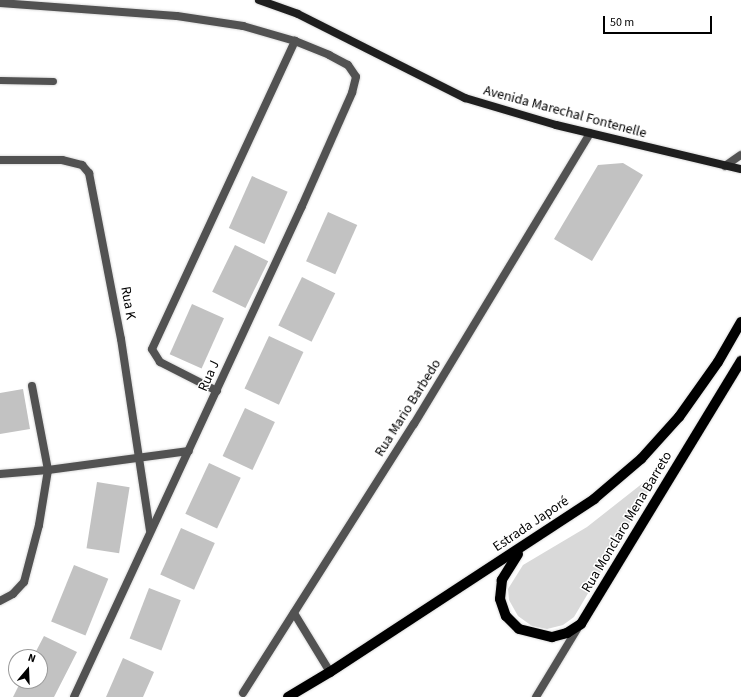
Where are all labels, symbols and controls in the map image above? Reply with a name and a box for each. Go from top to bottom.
scale bar [605,8,714,34]
text: 50 m [610,14,634,31]
street label: Avenida Marechal Fontenelle [482,82,648,142]
street label: Rua K [117,285,139,321]
street label: Rua Mario Barbedo [371,356,445,460]
street label: Rua J [195,358,223,394]
street label: Rua Monclaro Mena Barreto [578,448,676,596]
street label: Estrada Japoré [490,493,572,555]
north arrow [8,649,48,689]
text: N [26,650,38,666]

